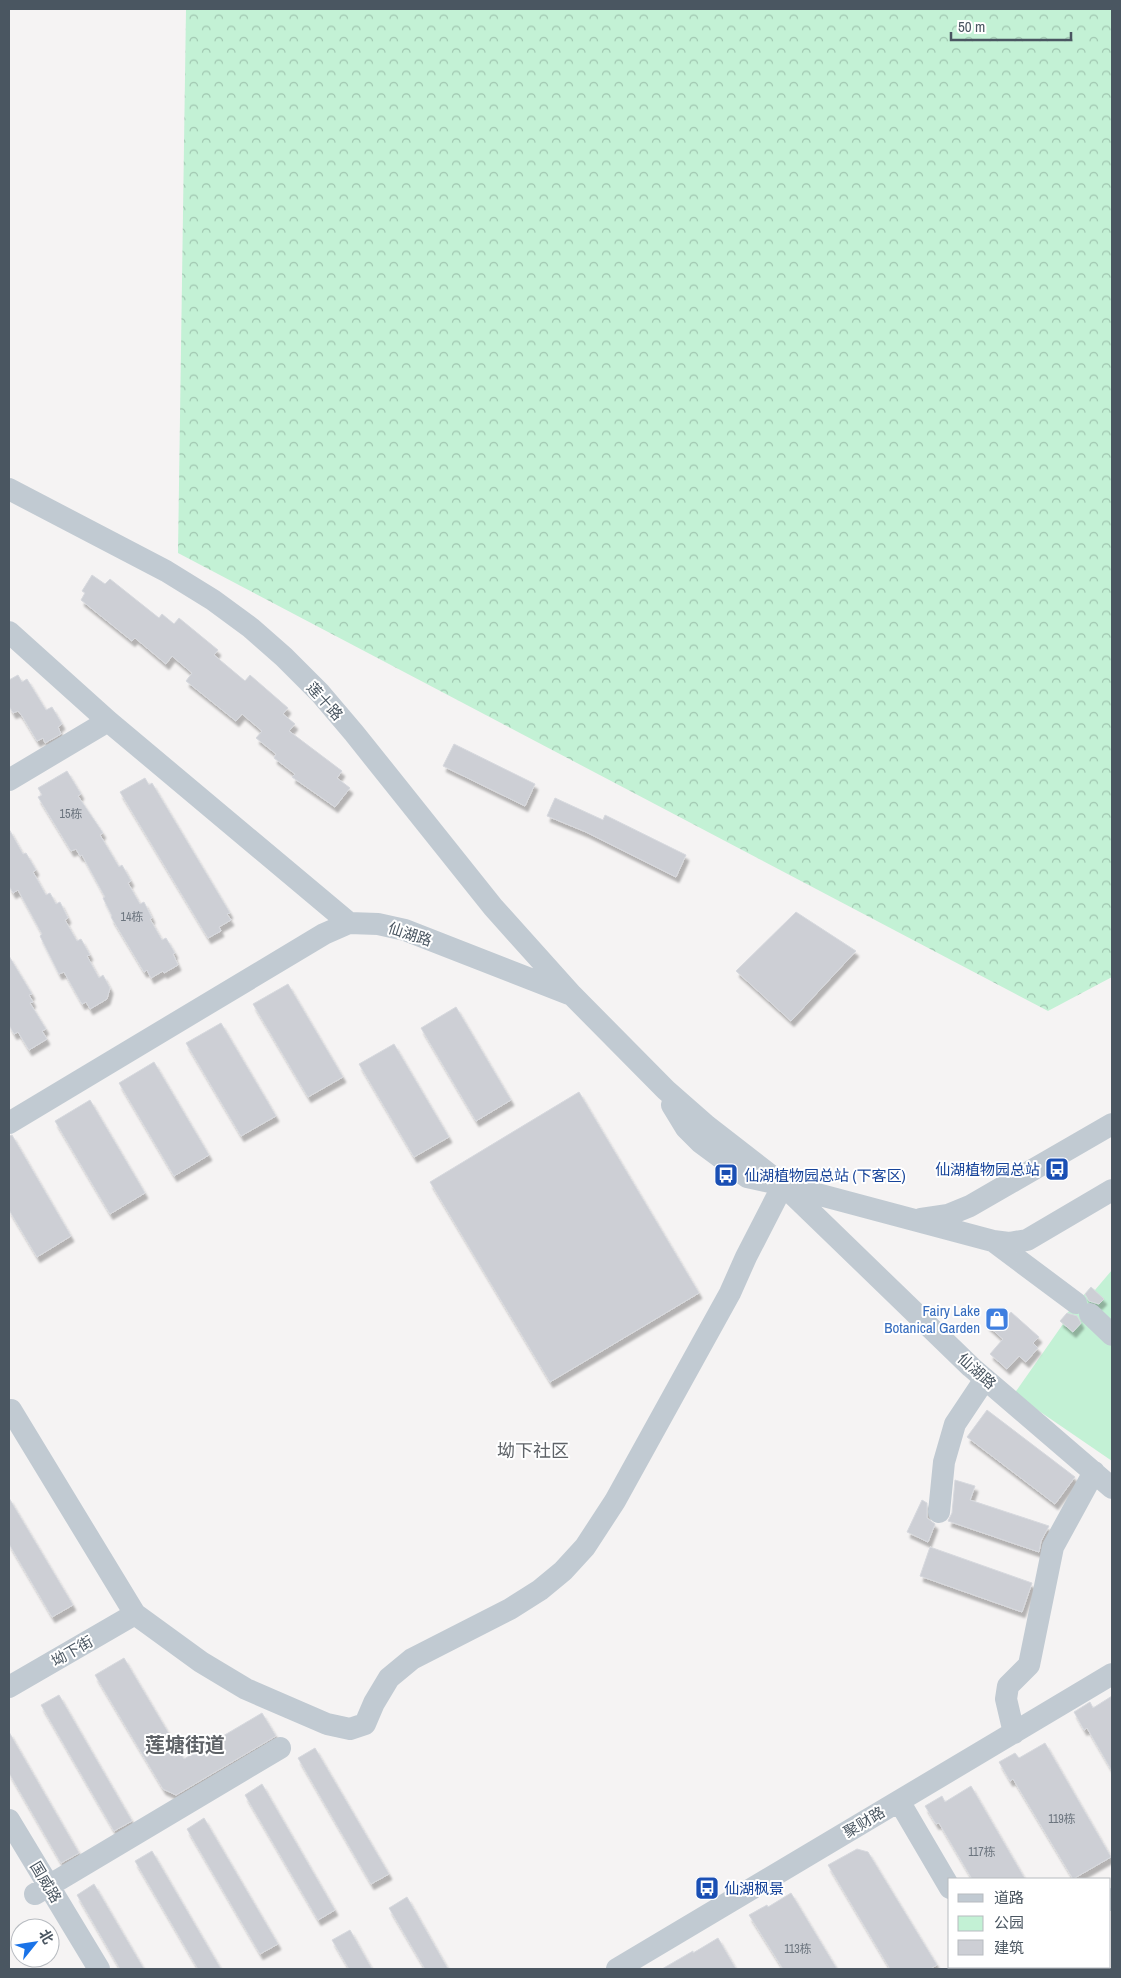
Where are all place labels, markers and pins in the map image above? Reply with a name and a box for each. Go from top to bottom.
bus stop icon: 仙湖植物园总站 [1044,1156,1070,1182]
place label: 仙湖植物园总站 [935,1159,1040,1180]
bus stop icon: 仙湖植物园总站 (下客区) [713,1162,739,1188]
place label: 仙湖植物园总站 (下客区) [744,1165,906,1186]
place label: Fairy Lake Botanical Garden [884,1300,980,1338]
shop icon: Fairy Lake Botanical Garden [984,1306,1010,1332]
bus stop icon: 仙湖枫景 [694,1875,720,1901]
place label: 仙湖枫景 [724,1878,784,1899]

